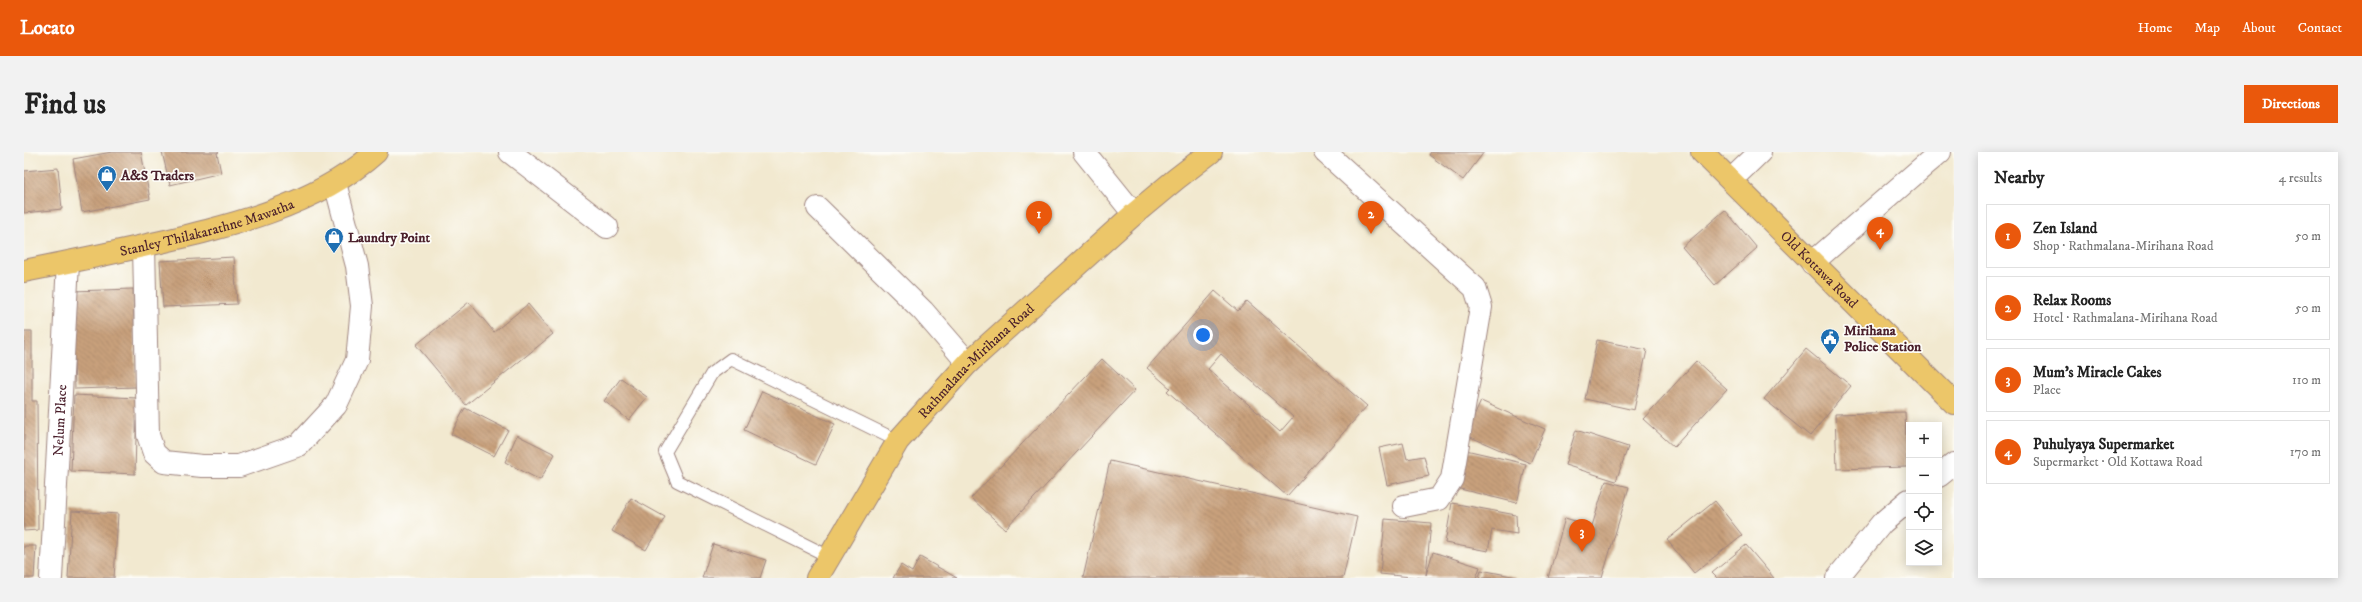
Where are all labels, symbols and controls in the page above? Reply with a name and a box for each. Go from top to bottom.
text: Locato [20,17,75,40]
text: Home [2138,19,2172,37]
text: Map [2194,19,2220,37]
text: About [2242,19,2276,37]
text: Contact [2298,19,2342,37]
button: Directions [2244,85,2338,123]
text: Find us [24,87,106,122]
shop icon: A&S Traders [96,164,118,192]
place label: A&S Traders [120,167,194,185]
text: Nearby [1994,167,2044,189]
text: 4 results [2279,170,2322,186]
street label: Stanley Thilakarathne Mawatha [118,195,297,261]
pin: 1 [1026,201,1052,234]
pin: 2 [1358,201,1384,234]
pin: 4 [1867,217,1893,250]
text: Zen Island [2033,219,2097,238]
shop icon: Laundry Point [323,226,345,254]
street label: Old Kottawa Road [1776,227,1862,312]
text: 1 [2006,228,2010,244]
text: 50 m [2295,228,2321,244]
place label: Laundry Point [348,229,430,247]
text: Shop · Rathmalana-Mirihana Road [2033,238,2213,254]
text: Relax Rooms [2033,291,2111,310]
street label: Rathmalana-Mirihana Road [914,300,1038,423]
text: 2 [2005,300,2011,316]
text: 50 m [2295,300,2321,316]
text: Hotel · Rathmalana-Mirihana Road [2033,310,2217,326]
place label: Mirihana Police Station [1844,322,1922,356]
your location [1193,325,1213,345]
public building icon: Mirihana Police Station [1819,327,1841,355]
text: Mum's Miracle Cakes [2033,363,2162,382]
text: 3 [2006,372,2010,388]
text: 110 m [2292,372,2321,388]
text: Place [2033,382,2061,398]
street label: Nelum Place [50,384,71,457]
map controls [1906,422,1942,566]
button: + [1906,422,1942,458]
text: Puhulyaya Supermarket [2033,435,2174,454]
text: 4 [2004,444,2012,460]
text: 170 m [2290,444,2321,460]
text: Supermarket · Old Kottawa Road [2033,454,2202,470]
button: − [1906,458,1942,494]
button: locate [1906,494,1942,530]
pin: 3 [1569,519,1595,552]
button: layers [1906,530,1942,566]

